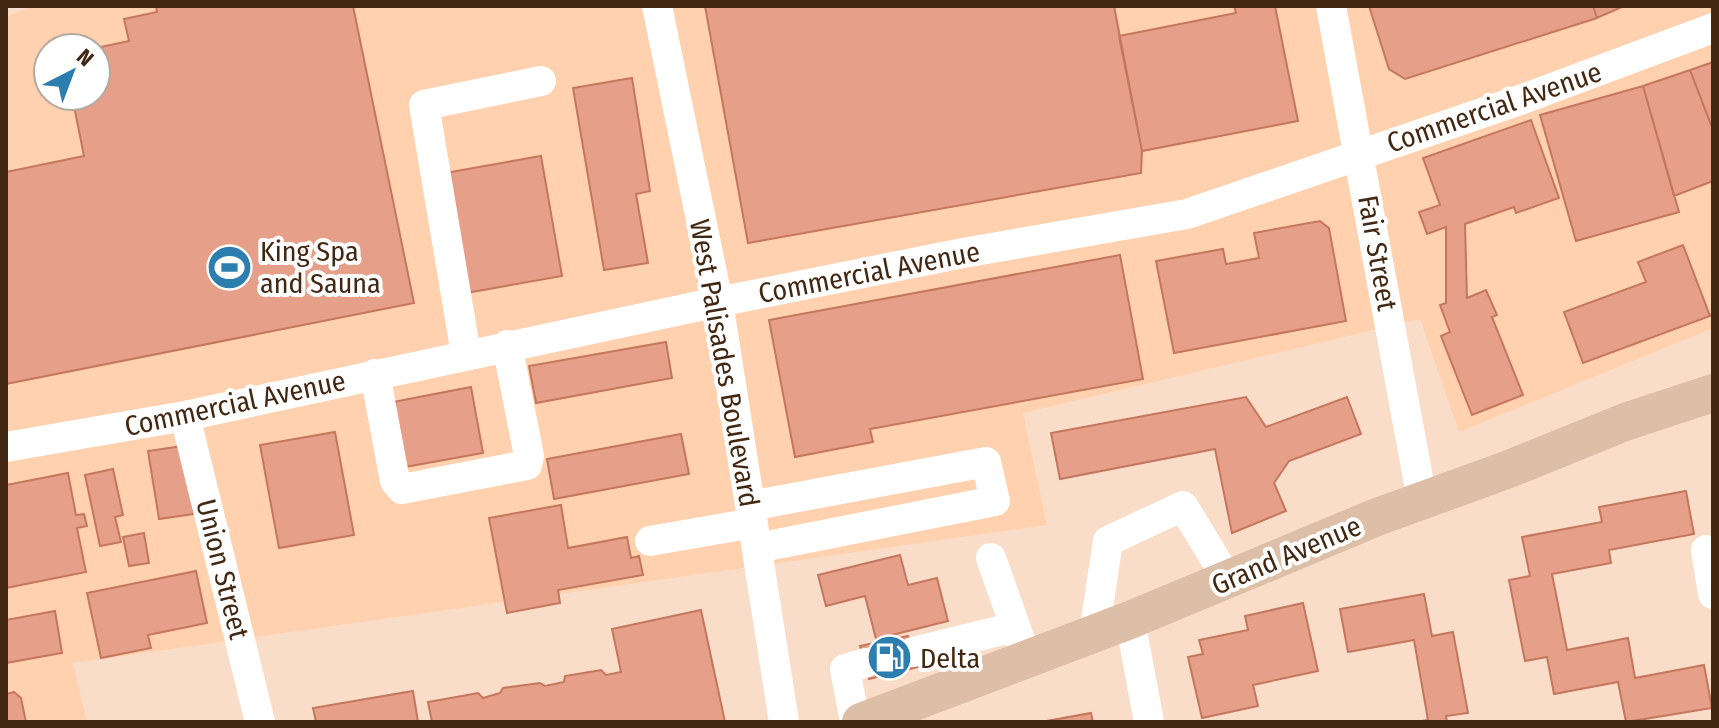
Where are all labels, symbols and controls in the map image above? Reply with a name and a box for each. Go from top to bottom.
north arrow [32,32,112,112]
text: N [71,43,99,72]
street label: Commercial Avenue [1382,55,1606,160]
street label: Fair Street [1351,193,1404,314]
street label: West Palisades Boulevard [683,217,766,510]
place label: King Spa and Sauna [260,235,381,300]
street label: Commercial Avenue [756,235,983,310]
sports icon: King Spa and Sauna [205,243,253,291]
street label: Commercial Avenue [122,364,349,443]
street label: Union Street [189,496,256,643]
street label: Grand Avenue [1206,509,1366,602]
fuel station icon: Delta [865,634,913,682]
place label: Delta [920,642,980,675]

